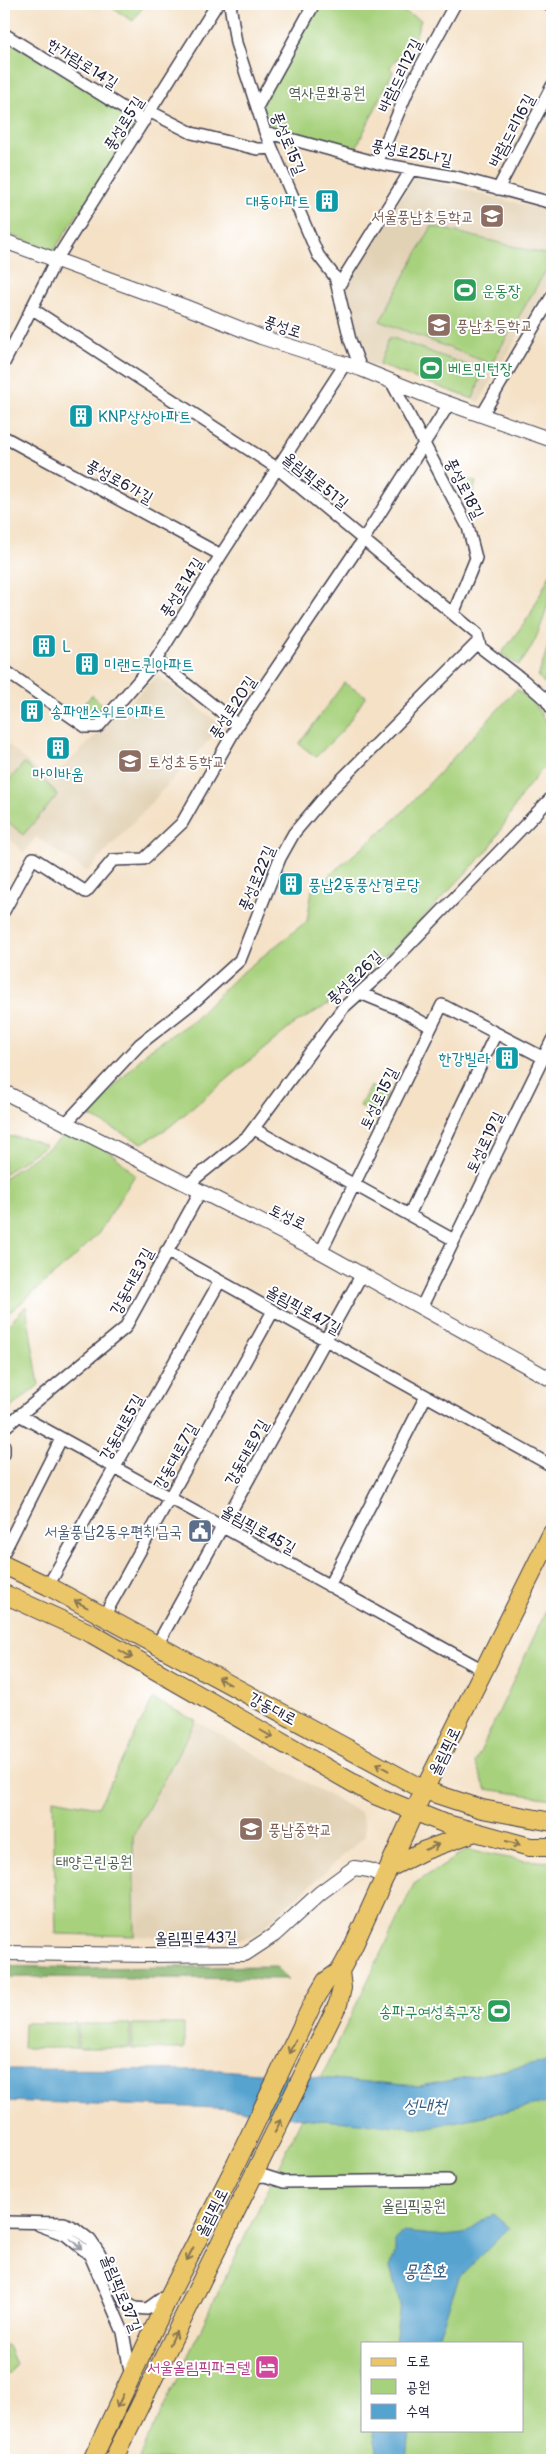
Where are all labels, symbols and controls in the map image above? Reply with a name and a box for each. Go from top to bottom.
street label: 한가람로14길 [43,34,122,94]
street label: 바람드리12길 [373,35,426,116]
park label: 역사문화공원 [288,83,366,103]
street label: 바람드리16길 [484,90,540,170]
street label: 풍성로5길 [99,93,148,154]
street label: 풍성로15길 [266,109,310,178]
street label: 풍성로25나길 [370,135,454,171]
building icon: 대동아파트 [314,188,340,214]
place label: 대동아파트 [246,192,310,212]
school or university icon: 서울풍납초등학교 [479,203,505,229]
place label: 서울풍납초등학교 [371,207,474,227]
sports icon: 운동장 [452,277,478,303]
place label: 운동장 [482,281,521,301]
street label: 풍성로 [261,311,304,342]
school or university icon: 풍납초등학교 [426,312,452,338]
place label: 풍납초등학교 [456,316,533,336]
sports icon: 베트민턴장 [418,355,444,381]
place label: 베트민턴장 [448,359,513,379]
building icon: KNP상상아파트 [68,403,94,429]
place label: KNP상상아파트 [98,407,192,427]
street label: 올림픽로51길 [278,448,353,514]
street label: 풍성로6가길 [82,455,157,509]
street label: 풍성로18길 [440,455,488,522]
street label: 풍성로14길 [156,554,208,621]
building icon: L [31,633,57,659]
place label: L [62,637,71,657]
building icon: 미랜드퀸아파트 [74,651,100,677]
place label: 미랜드퀸아파트 [104,655,194,675]
street label: 풍성로20길 [205,672,261,743]
building icon: 송파앤스위트아파트 [19,698,45,724]
place label: 송파앤스위트아파트 [50,702,166,722]
building icon: 마이바움 [45,735,71,761]
school or university icon: 토성초등학교 [117,748,143,774]
place label: 토성초등학교 [148,752,225,772]
place label: 마이바움 [32,764,84,784]
street label: 풍성로22길 [234,842,280,914]
building icon: 풍납2동풍산경로당 [278,871,304,897]
place label: 풍납2동풍산경로당 [308,875,420,895]
street label: 풍성로26길 [323,946,387,1009]
building icon: 한강빌라 [494,1045,520,1071]
place label: 한강빌라 [439,1049,490,1069]
street label: 토성로15길 [355,1064,402,1133]
street label: 토성로19길 [461,1108,508,1176]
street label: 토성로 [266,1199,309,1234]
street label: 강동대로3길 [106,1244,158,1319]
street label: 올림픽로47길 [263,1281,344,1339]
street label: 강동대로5길 [95,1391,148,1464]
street label: 강동대로9길 [221,1416,273,1489]
street label: 강동대로7길 [149,1420,202,1493]
street label: 올림픽로45길 [218,1501,299,1559]
public building icon: 서울풍납2동우편취급국 [187,1518,213,1544]
place label: 서울풍납2동우편취급국 [44,1522,182,1542]
one-way arrow [73,1599,88,1609]
one-way arrow [118,1649,132,1659]
one-way arrow [216,1676,231,1686]
street label: 강동대로 [245,1688,300,1730]
street label: 올림픽로 [425,1724,465,1779]
one-way arrow [260,1729,275,1739]
one-way arrow [375,1762,390,1771]
school or university icon: 풍납중학교 [238,1816,264,1842]
place label: 풍납중학교 [268,1820,332,1840]
one-way arrow [505,1838,521,1848]
one-way arrow [424,1842,439,1851]
park label: 태양근린공원 [55,1852,133,1872]
street label: 올림픽로43길 [155,1927,238,1949]
sports icon: 송파구여성축구장 [486,1998,512,2024]
place label: 송파구여성축구장 [379,2002,482,2022]
one-way arrow [287,2039,296,2054]
water label: 성내천 [403,2095,448,2118]
one-way arrow [274,2119,283,2134]
street label: 올림픽로 [191,2185,232,2240]
park label: 올림픽공원 [382,2196,446,2216]
one-way arrow [70,2238,83,2249]
one-way arrow [185,2247,195,2262]
street label: 올림픽로37길 [96,2252,146,2335]
water label: 몽촌호 [403,2260,447,2283]
one-way arrow [169,2331,179,2346]
legend [361,2342,524,2432]
text: 도로 [406,2352,430,2371]
hotel icon: 서울올림픽파크텔 [254,2354,280,2380]
place label: 서울올림픽파크텔 [147,2358,250,2378]
text: 공원 [406,2378,430,2397]
one-way arrow [115,2393,125,2408]
text: 수역 [406,2402,430,2421]

